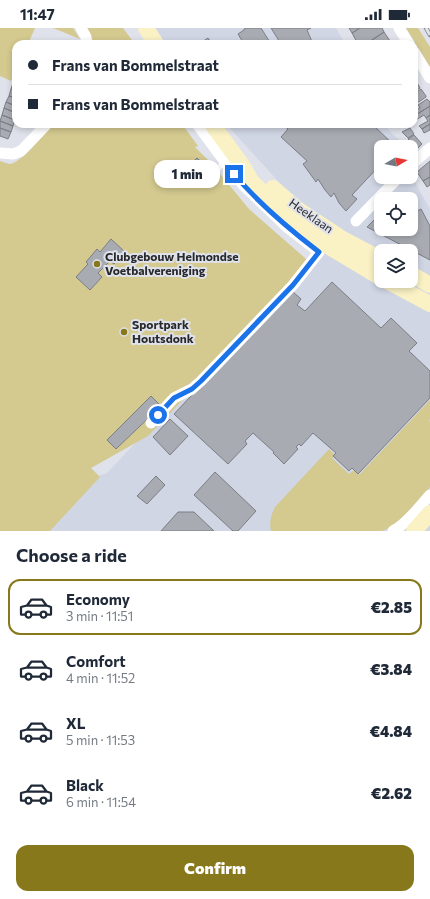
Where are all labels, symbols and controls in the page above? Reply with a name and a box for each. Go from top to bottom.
text: 11:47 [20,5,55,23]
text: Frans van Bommelstraat [52,56,219,74]
text: Frans van Bommelstraat [52,95,219,113]
north arrow [374,140,418,184]
map controls [374,140,418,288]
callout: 1 min [154,160,220,188]
route end [225,165,243,183]
text: 1 min [171,166,203,182]
button: locate [374,192,418,236]
street label: Heeklaan [287,195,336,235]
button: layers [374,244,418,288]
place label: Clubgebouw Helmondse Voetbalvereniging [105,249,239,277]
marker: Clubgebouw Helmondse Voetbalvereniging [92,259,102,269]
place label: Sportpark Houtsdonk [132,317,194,345]
marker: Sportpark Houtsdonk [119,327,129,337]
route start [149,406,167,424]
text: Choose a ride [16,544,127,566]
icon: car [18,589,54,625]
text: Economy [66,590,130,608]
text: €2.85 [371,598,412,616]
text: 3 min · 11:51 [66,608,133,624]
icon: car [18,651,54,687]
text: Comfort [66,652,126,670]
text: €3.84 [370,660,412,678]
text: 4 min · 11:52 [66,670,135,686]
icon: car [18,713,54,749]
text: XL [66,714,85,732]
text: €4.84 [369,722,412,740]
text: 5 min · 11:53 [66,732,135,748]
icon: car [18,775,54,811]
text: Black [66,776,104,794]
text: €2.62 [371,784,412,802]
text: 6 min · 11:54 [66,794,136,810]
button: Confirm [16,845,414,891]

